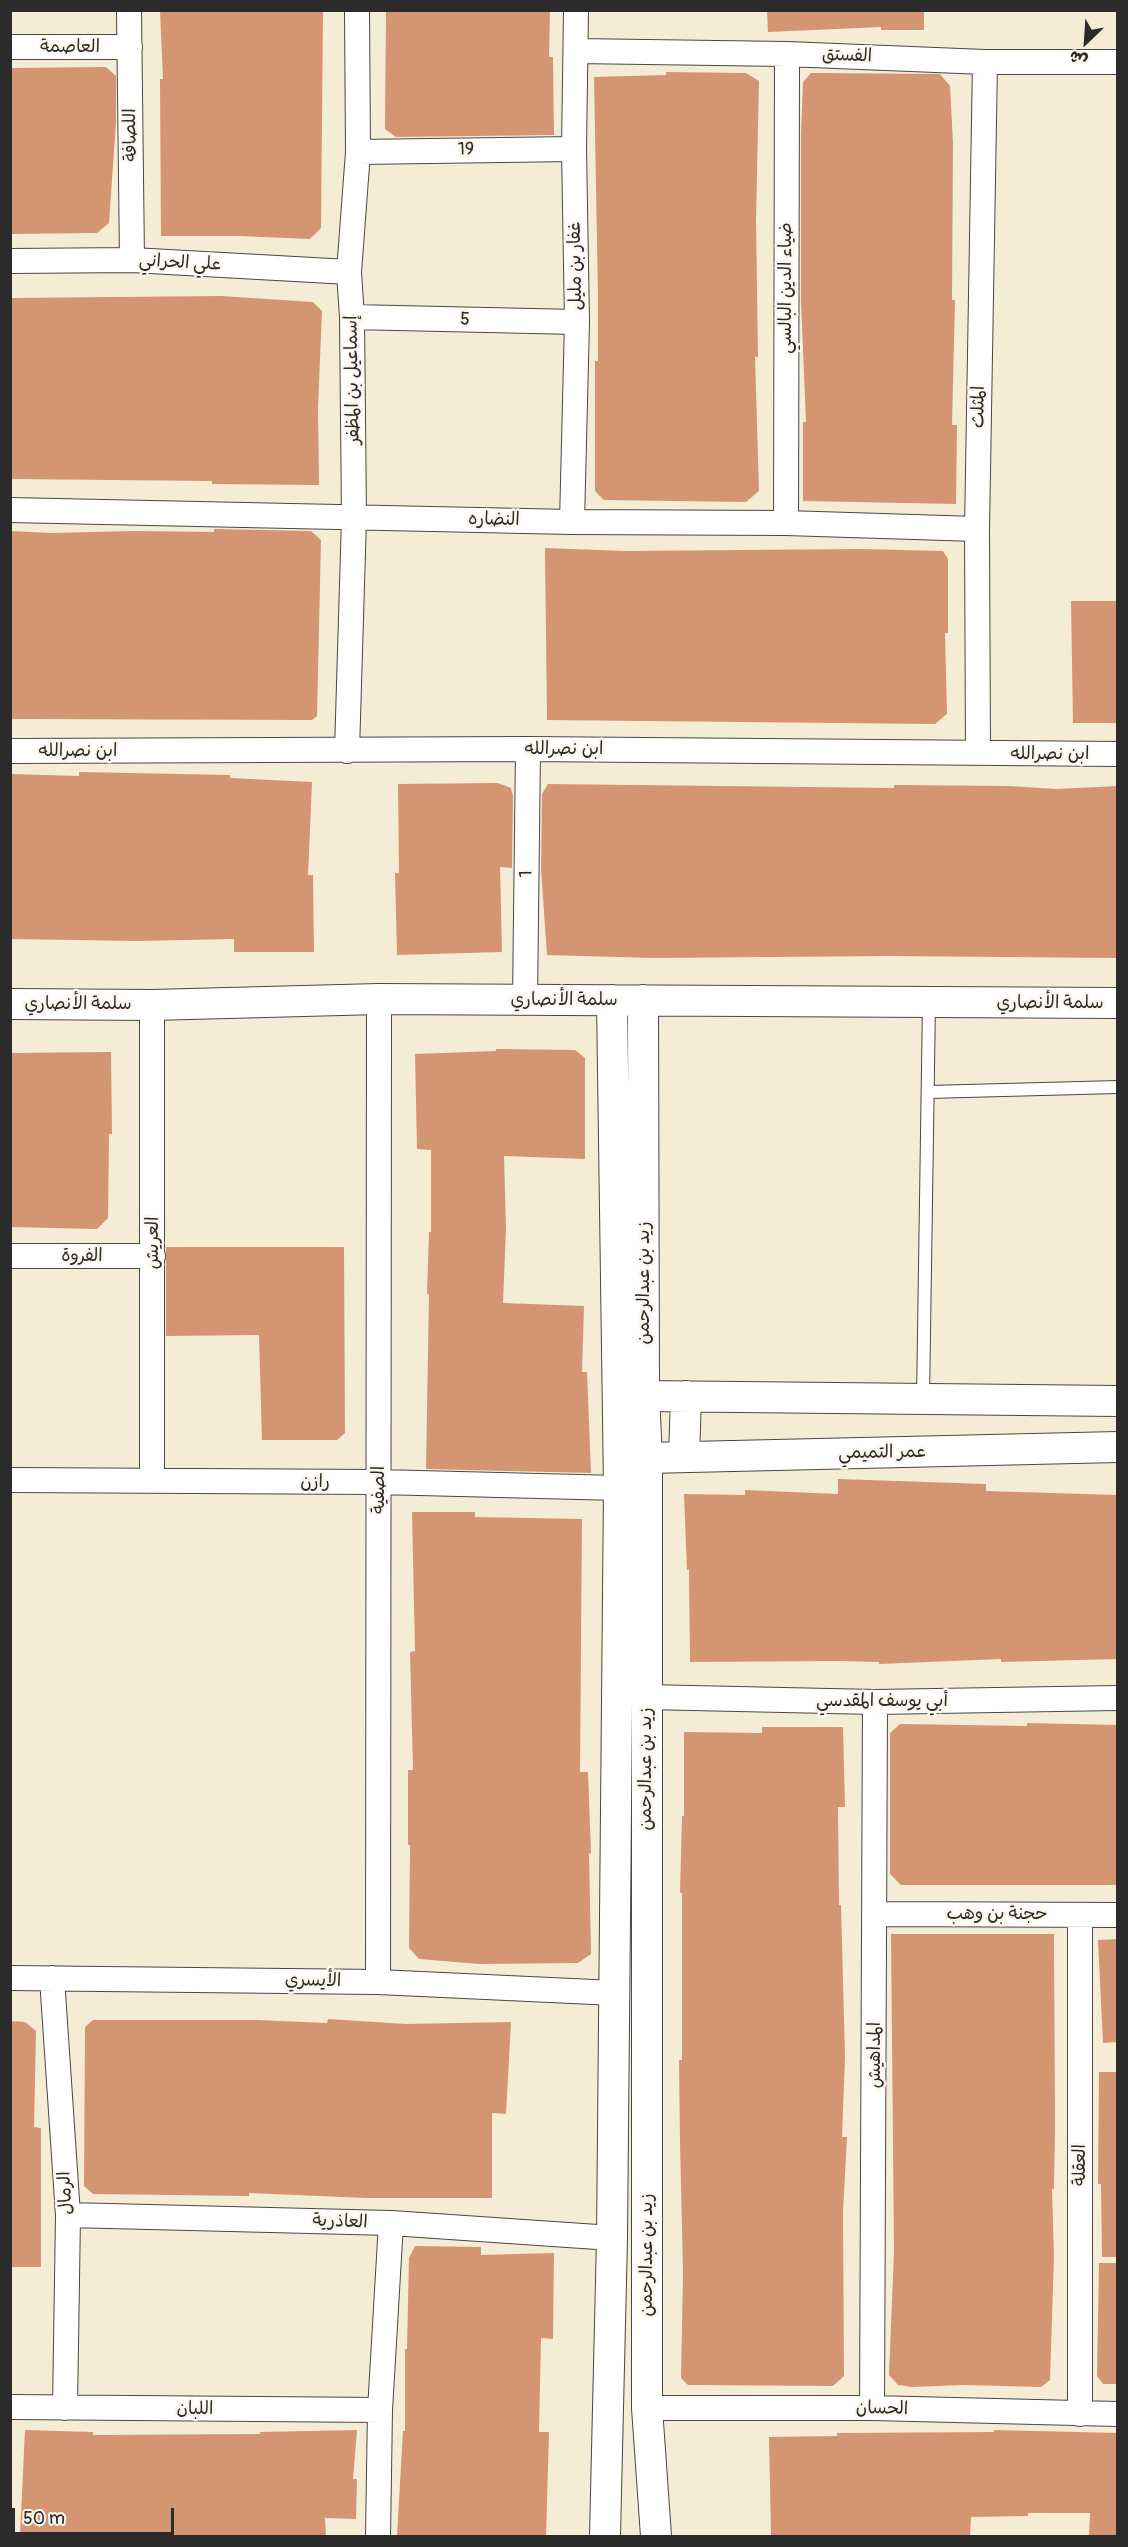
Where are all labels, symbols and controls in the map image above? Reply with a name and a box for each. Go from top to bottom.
north arrow [1056,12,1116,72]
street label: العاصمة [40,36,100,58]
street label: الفستق [822,44,872,68]
text: ش [1066,46,1091,71]
street label: اللصافة [120,108,142,162]
street label: 19 [458,139,474,161]
street label: غفار بن مليل [564,221,588,311]
street label: ضياء الدين البالسي [775,222,797,354]
street label: علي الحراني [138,250,222,276]
street label: 5 [460,309,470,331]
street label: إسماعيل بن المظفر [341,315,365,445]
street label: المثلث [968,386,990,428]
street label: النضاره [468,509,520,531]
street label: ابن نصرالله [525,738,603,760]
street label: ابن نصرالله [39,740,117,762]
street label: ابن نصرالله [1011,743,1089,765]
street label: 1 [516,870,538,878]
street label: سلمة الأنصاري [510,989,618,1011]
street label: سلمة الأنصاري [996,992,1104,1014]
street label: سلمة الأنصاري [24,993,132,1015]
street label: العريش [142,1217,164,1269]
street label: زيد بن عبدالرحمن [633,1222,655,1344]
street label: الفروة [61,1245,103,1267]
street label: عمر التميمي [838,1441,926,1465]
street label: الصفية [368,1466,390,1514]
street label: رازن [300,1471,330,1493]
street label: أبي يوسف المقدسي [816,1690,948,1712]
street label: زيد بن عبدالرحمن [635,1708,657,1830]
street label: حجنة بن وهب [946,1903,1048,1925]
street label: الأيسري [285,1970,341,1992]
street label: المداهيش [864,2022,886,2088]
street label: العقلة [1069,2144,1091,2186]
street label: الرمال [54,2171,78,2215]
street label: زيد بن عبدالرحمن [636,2194,658,2316]
street label: العاذرية [312,2210,368,2234]
street label: اللبان [177,2398,213,2420]
street label: الحسان [856,2398,908,2420]
scale bar [15,2496,177,2534]
text: 50 m [23,2507,65,2530]

